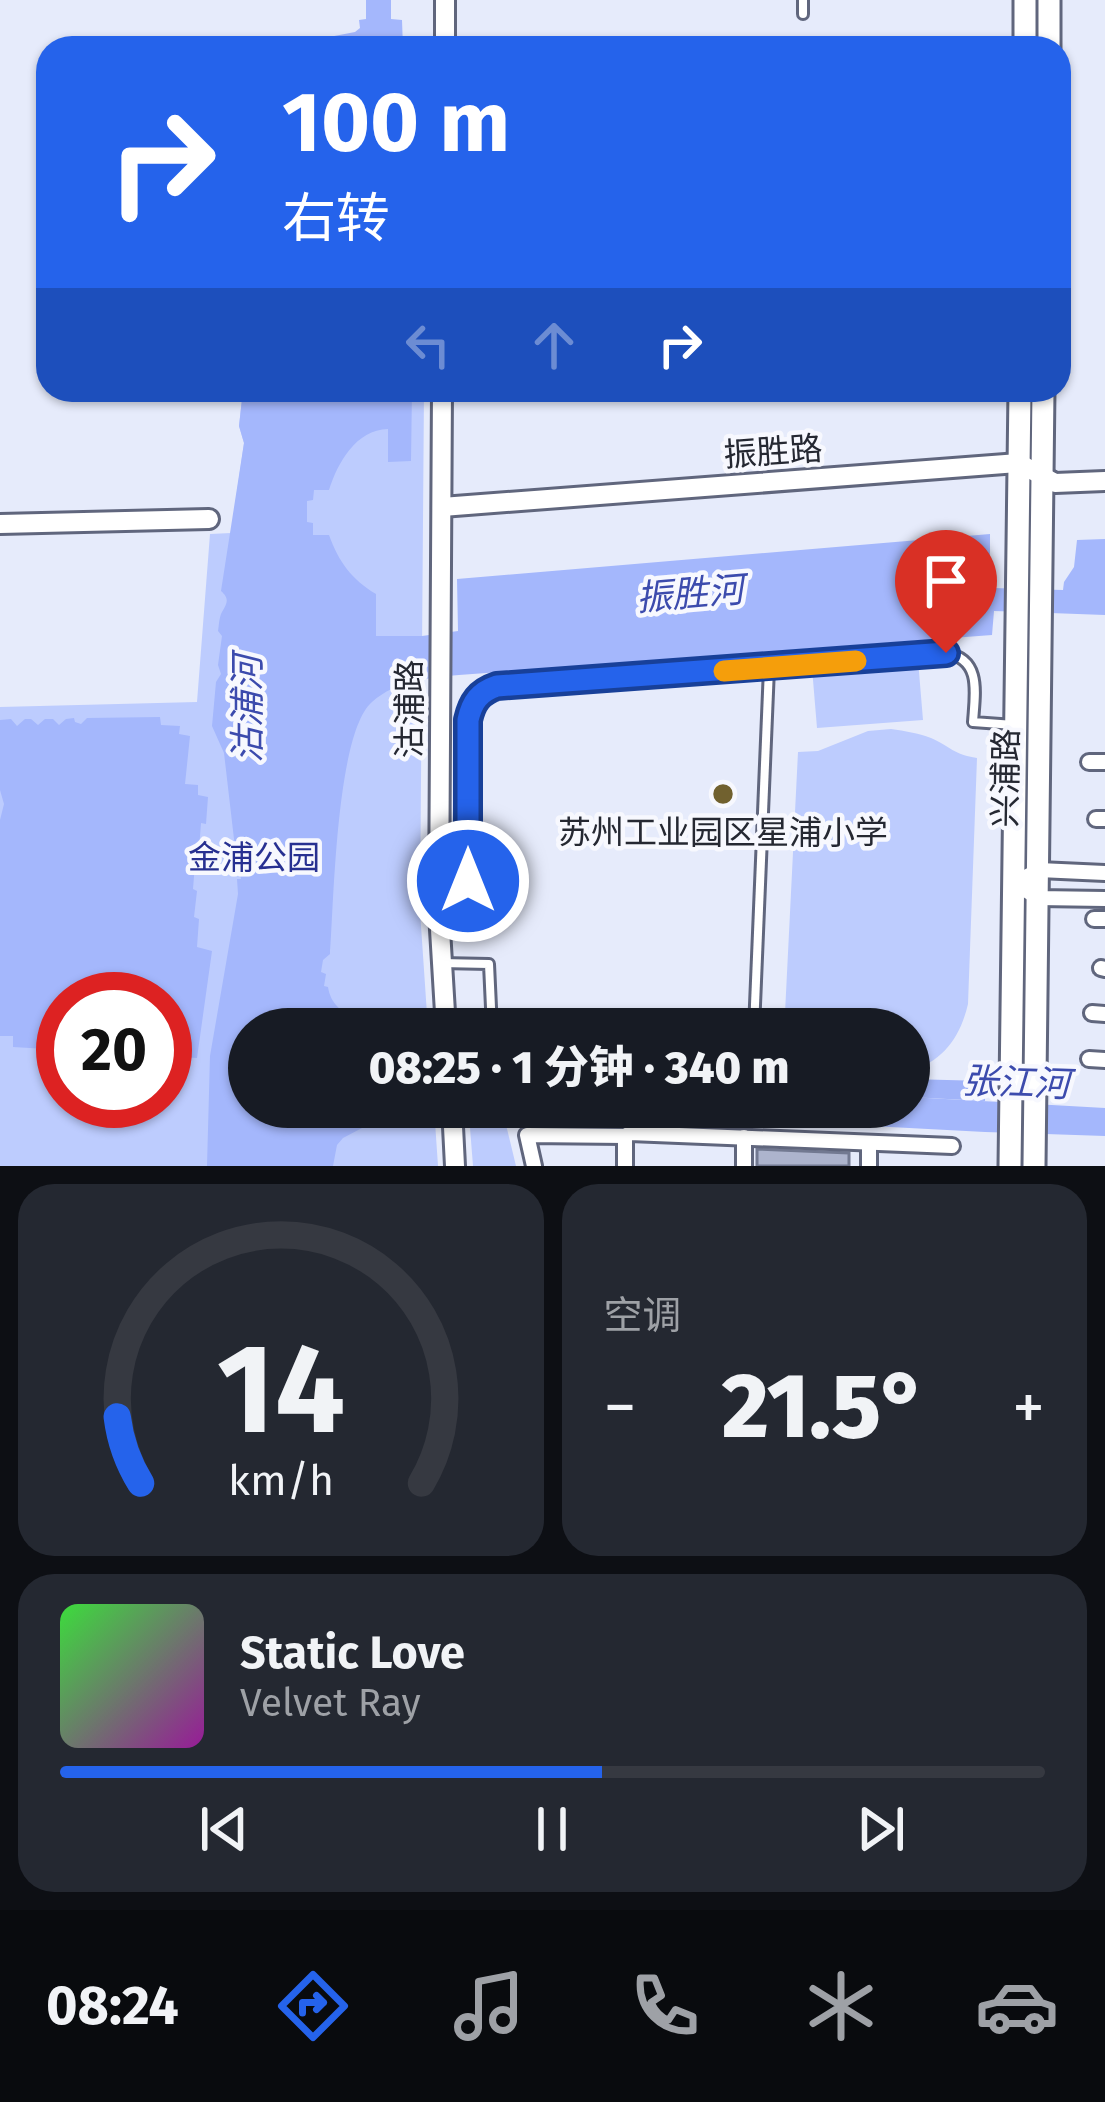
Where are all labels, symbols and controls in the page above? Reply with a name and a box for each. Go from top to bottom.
text: 100 m [282,72,510,173]
icon: right [84,84,240,240]
text: 右转 [282,187,390,251]
icon: left [395,312,461,378]
icon: ahead [521,312,587,378]
icon: right [647,312,713,378]
street label: 振胜路 [722,429,824,475]
pin [895,530,997,653]
icon: arrive [913,548,979,614]
water label: 振胜河 [634,567,752,621]
water label: 沽浦河 [226,649,270,763]
street label: 沽浦路 [390,660,430,759]
street label: 兴浦路 [985,728,1027,828]
marker: 苏州工业园区星浦小学 [710,781,736,807]
place label: 苏州工业园区星浦小学 [558,813,888,853]
position arrow [405,818,531,944]
park label: 金浦公园 [188,838,320,878]
speed limit sign: 20 [36,972,192,1128]
text: 08:25 · 1 分钟 · 340 m [369,1041,789,1095]
water label: 张江河 [961,1059,1077,1107]
text: 空调 [604,1293,682,1339]
text: 14 [217,1315,345,1465]
text: 21.5° [722,1353,927,1461]
text: − [604,1368,637,1447]
text: + [1012,1368,1045,1447]
text: km/h [228,1455,334,1506]
text: Static Love [240,1626,465,1680]
text: Velvet Ray [240,1680,421,1726]
icon: previous [191,1796,257,1862]
icon: pause [519,1796,585,1862]
icon: next [848,1796,914,1862]
icon: directions [271,1964,355,2048]
icon: music [447,1964,531,2048]
icon: phone [623,1964,707,2048]
icon: climate [799,1964,883,2048]
icon: car [975,1964,1059,2048]
text: 08:24 [46,1974,179,2038]

